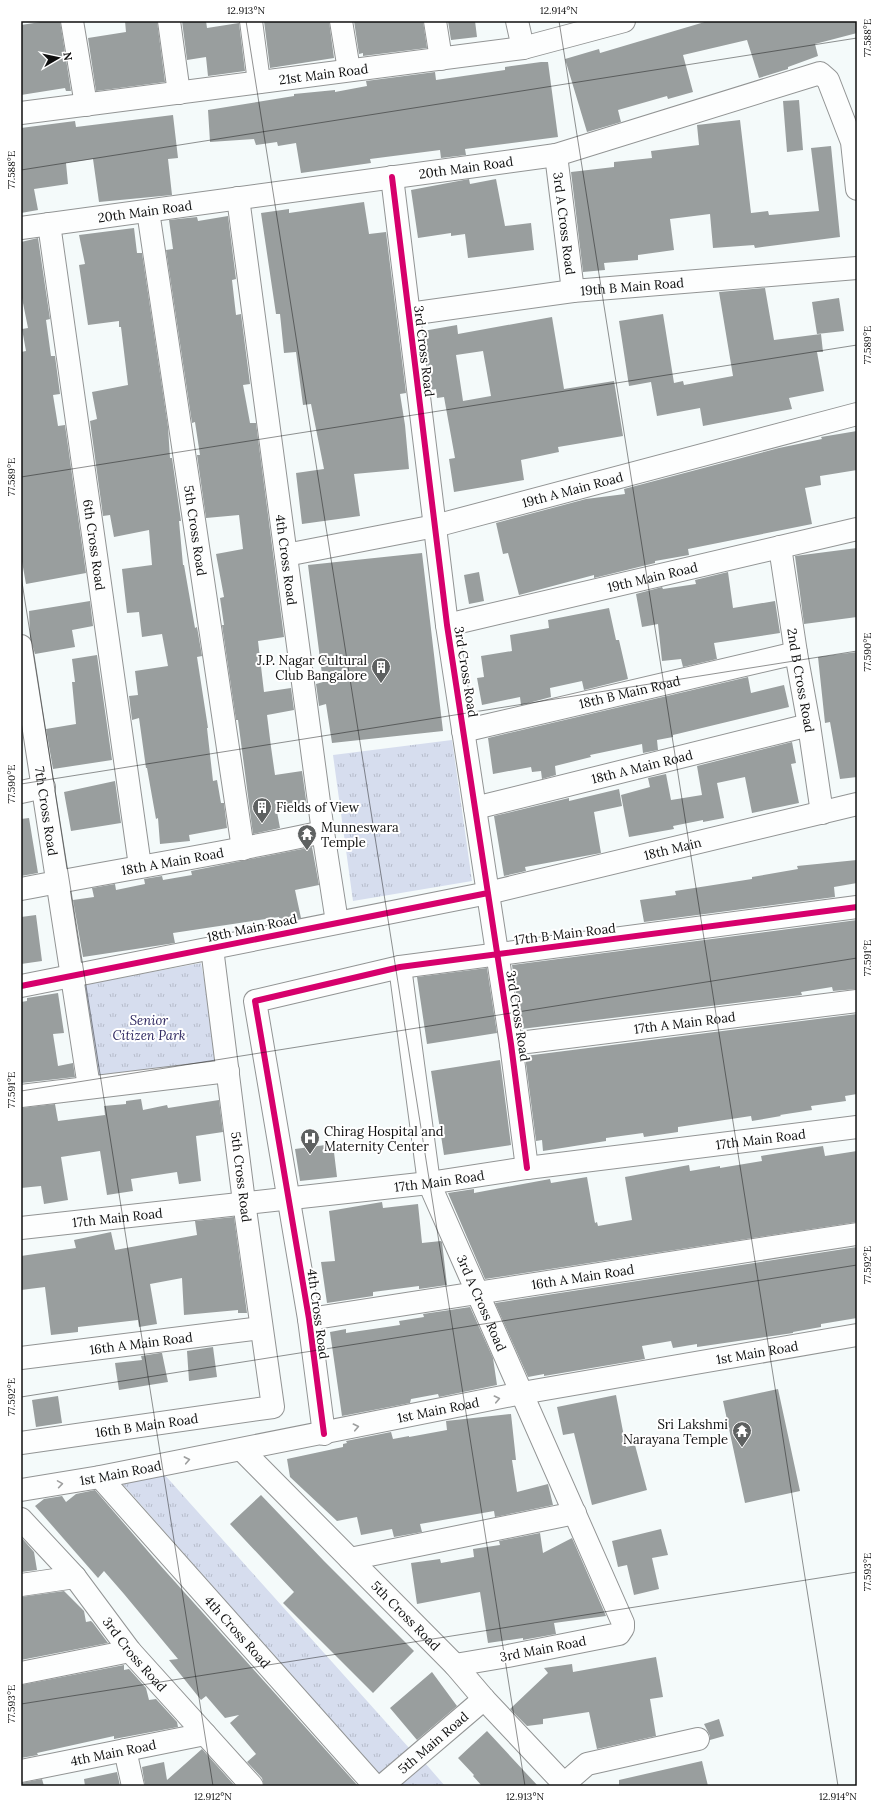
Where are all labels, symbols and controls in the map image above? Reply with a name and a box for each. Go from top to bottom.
text: 12.913°N [227,4,265,17]
text: 12.914°N [540,4,578,17]
text: 77.588°E [861,19,874,57]
north arrow [38,38,78,78]
text: N [60,51,76,62]
street label: 21st Main Road [278,60,369,88]
text: 77.588°E [5,151,18,189]
street label: 20th Main Road [418,152,514,182]
street label: 3rd A Cross Road [550,171,579,276]
street label: 20th Main Road [97,196,193,226]
street label: 19th B Main Road [580,274,685,299]
street label: 3rd Cross Road [410,304,438,398]
text: 77.589°E [861,326,874,364]
text: 77.589°E [5,458,18,496]
street label: 19th A Main Road [520,468,625,511]
street label: 5th Cross Road [180,484,211,577]
street label: 6th Cross Road [80,498,109,592]
street label: 4th Cross Road [272,513,301,606]
street label: 19th Main Road [606,558,700,596]
street label: 3rd Cross Road [450,625,482,719]
street label: 2nd B Cross Road [784,627,819,734]
text: 77.590°E [861,633,874,671]
place label: J.P. Nagar Cultural Club Bangalore [256,652,367,684]
building icon: J.P. Nagar Cultural Club Bangalore [370,656,392,684]
street label: 18th B Main Road [577,672,682,712]
street label: 18th A Main Road [590,746,694,787]
text: 77.590°E [5,765,18,803]
street label: 7th Cross Road [31,765,62,857]
building icon: Fields of View [251,796,273,824]
place label: Fields of View [276,799,360,816]
place label: Munneswara Temple [321,819,399,851]
temple icon: Munneswara Temple [296,823,318,851]
street label: 18th Main [642,833,703,864]
street label: 18th A Main Road [120,844,225,879]
street label: 18th Main Road [205,910,299,946]
street label: 17th B Main Road [513,919,617,949]
text: 77.591°E [861,940,874,976]
street label: 3rd Cross Road [502,969,534,1063]
street label: 17th A Main Road [633,1008,737,1037]
park label: Senior Citizen Park [112,1012,186,1044]
text: 77.591°E [5,1072,18,1108]
place label: Chirag Hospital and Maternity Center [324,1123,444,1155]
street label: 17th Main Road [714,1125,807,1153]
hospital icon: Chirag Hospital and Maternity Center [299,1127,321,1155]
street label: 5th Cross Road [227,1131,255,1224]
street label: 17th Main Road [393,1166,486,1195]
street label: 17th Main Road [71,1204,164,1231]
text: 77.592°E [861,1246,874,1284]
street label: 3rd A Cross Road [453,1252,511,1354]
street label: 16th A Main Road [530,1260,636,1293]
street label: 4th Cross Road [303,1268,333,1361]
street label: 16th A Main Road [88,1328,194,1358]
street label: 1st Main Road [715,1337,800,1368]
text: 77.592°E [5,1378,18,1416]
street label: 1st Main Road [396,1393,481,1426]
one-way arrow [494,1395,500,1403]
street label: 16th B Main Road [94,1409,200,1441]
place label: Sri Lakshmi Narayana Temple [623,1416,728,1448]
temple icon: Sri Lakshmi Narayana Temple [731,1420,753,1448]
one-way arrow [353,1424,359,1432]
street label: 1st Main Road [78,1456,163,1489]
one-way arrow [184,1457,190,1465]
one-way arrow [56,1480,63,1489]
text: 77.593°E [861,1553,874,1591]
street label: 5th Cross Road [368,1577,444,1654]
street label: 4th Cross Road [201,1592,274,1672]
street label: 3rd Cross Road [99,1613,171,1695]
street label: 3rd Main Road [498,1632,588,1666]
text: 77.593°E [5,1685,18,1723]
street label: 5th Main Road [394,1708,472,1777]
street label: 4th Main Road [69,1736,158,1769]
text: 12.912°N [194,1790,232,1803]
text: 12.913°N [506,1790,544,1803]
text: 12.914°N [819,1790,857,1803]

